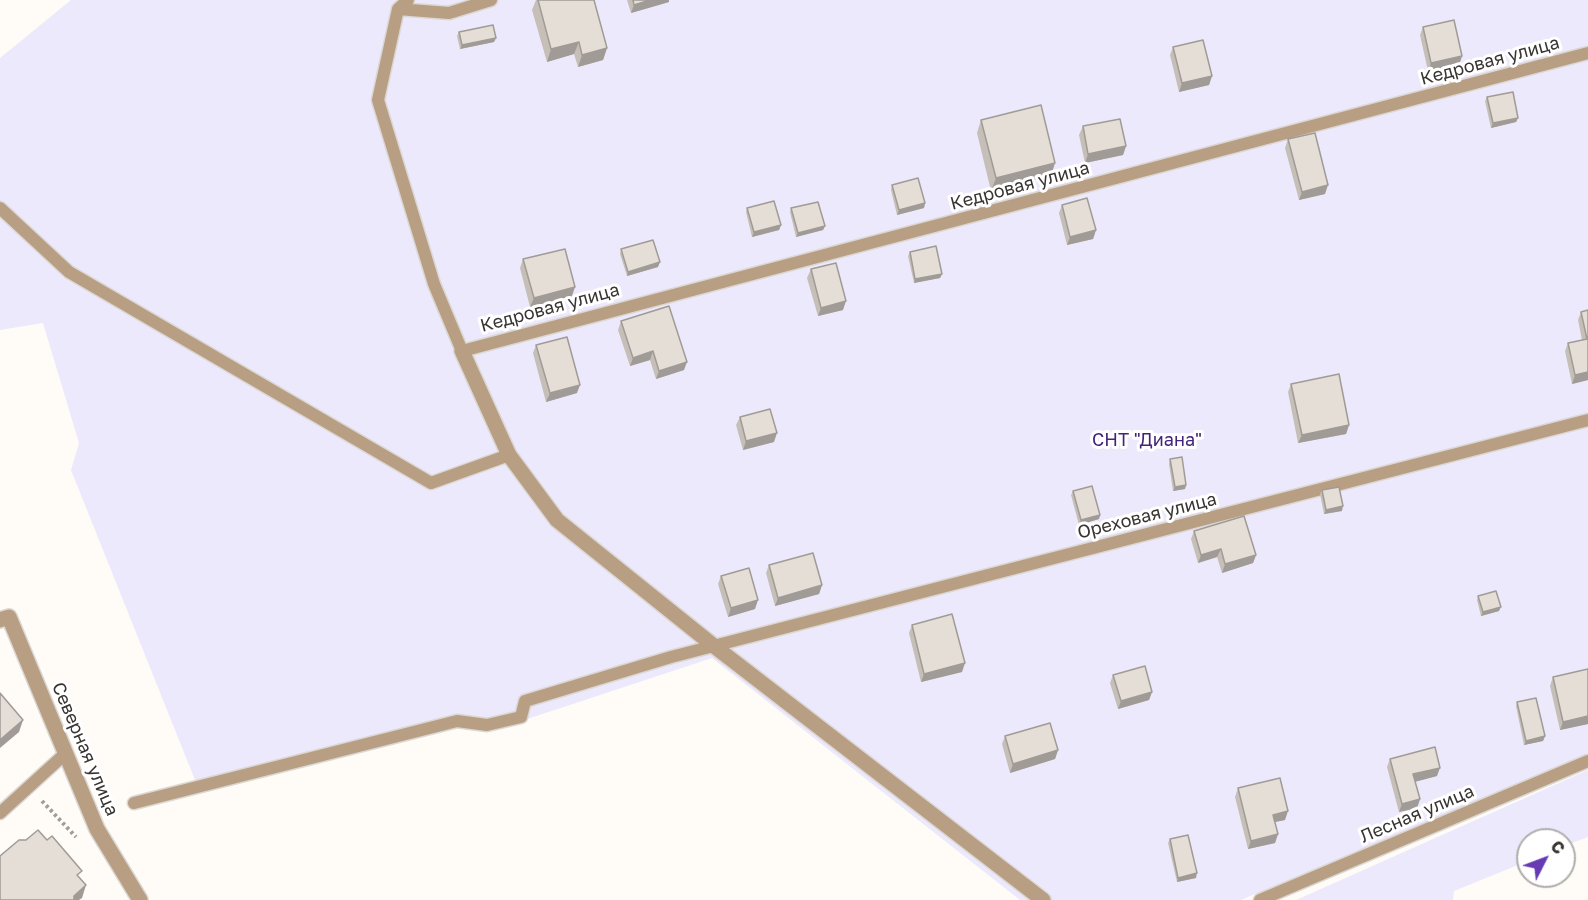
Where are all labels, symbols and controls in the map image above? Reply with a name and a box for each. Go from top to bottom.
street label: Кедровая улица [1418,32,1562,90]
street label: Кедровая улица [948,157,1092,215]
street label: Кедровая улица [478,279,622,337]
park label: СНТ "Диана" [1092,429,1202,451]
street label: Ореховая улица [1075,488,1219,544]
street label: Северная улица [47,679,123,819]
street label: Лесная улица [1357,780,1477,848]
north arrow [1516,828,1576,888]
text: С [1547,836,1569,858]

